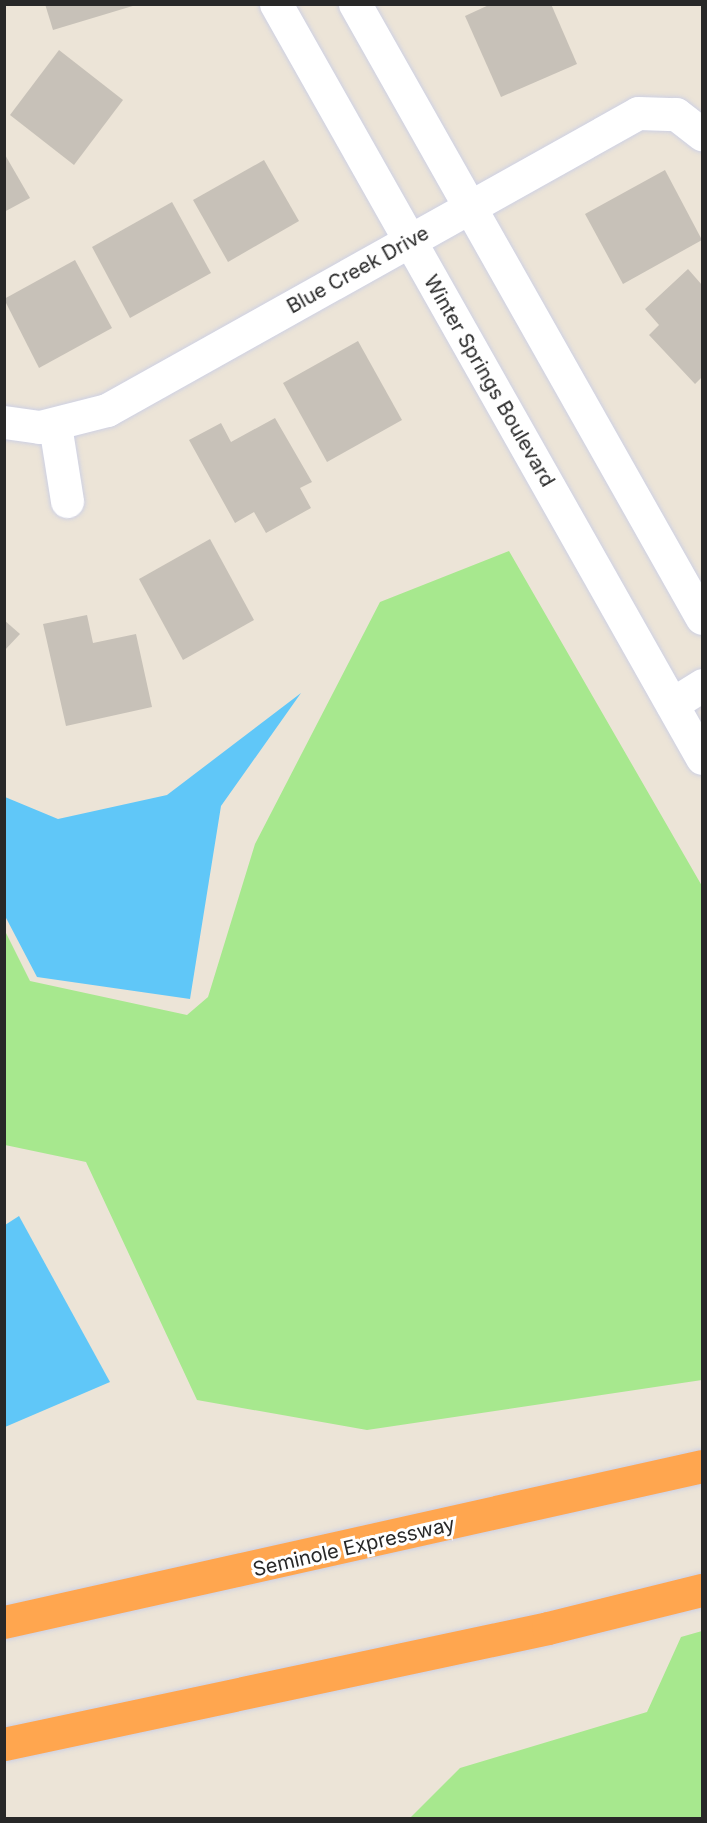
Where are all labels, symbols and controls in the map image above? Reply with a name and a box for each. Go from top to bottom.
street label: Blue Creek Drive [283,221,433,319]
street label: Winter Springs Boulevard [419,271,559,491]
street label: Seminole Expressway [251,1512,457,1582]

